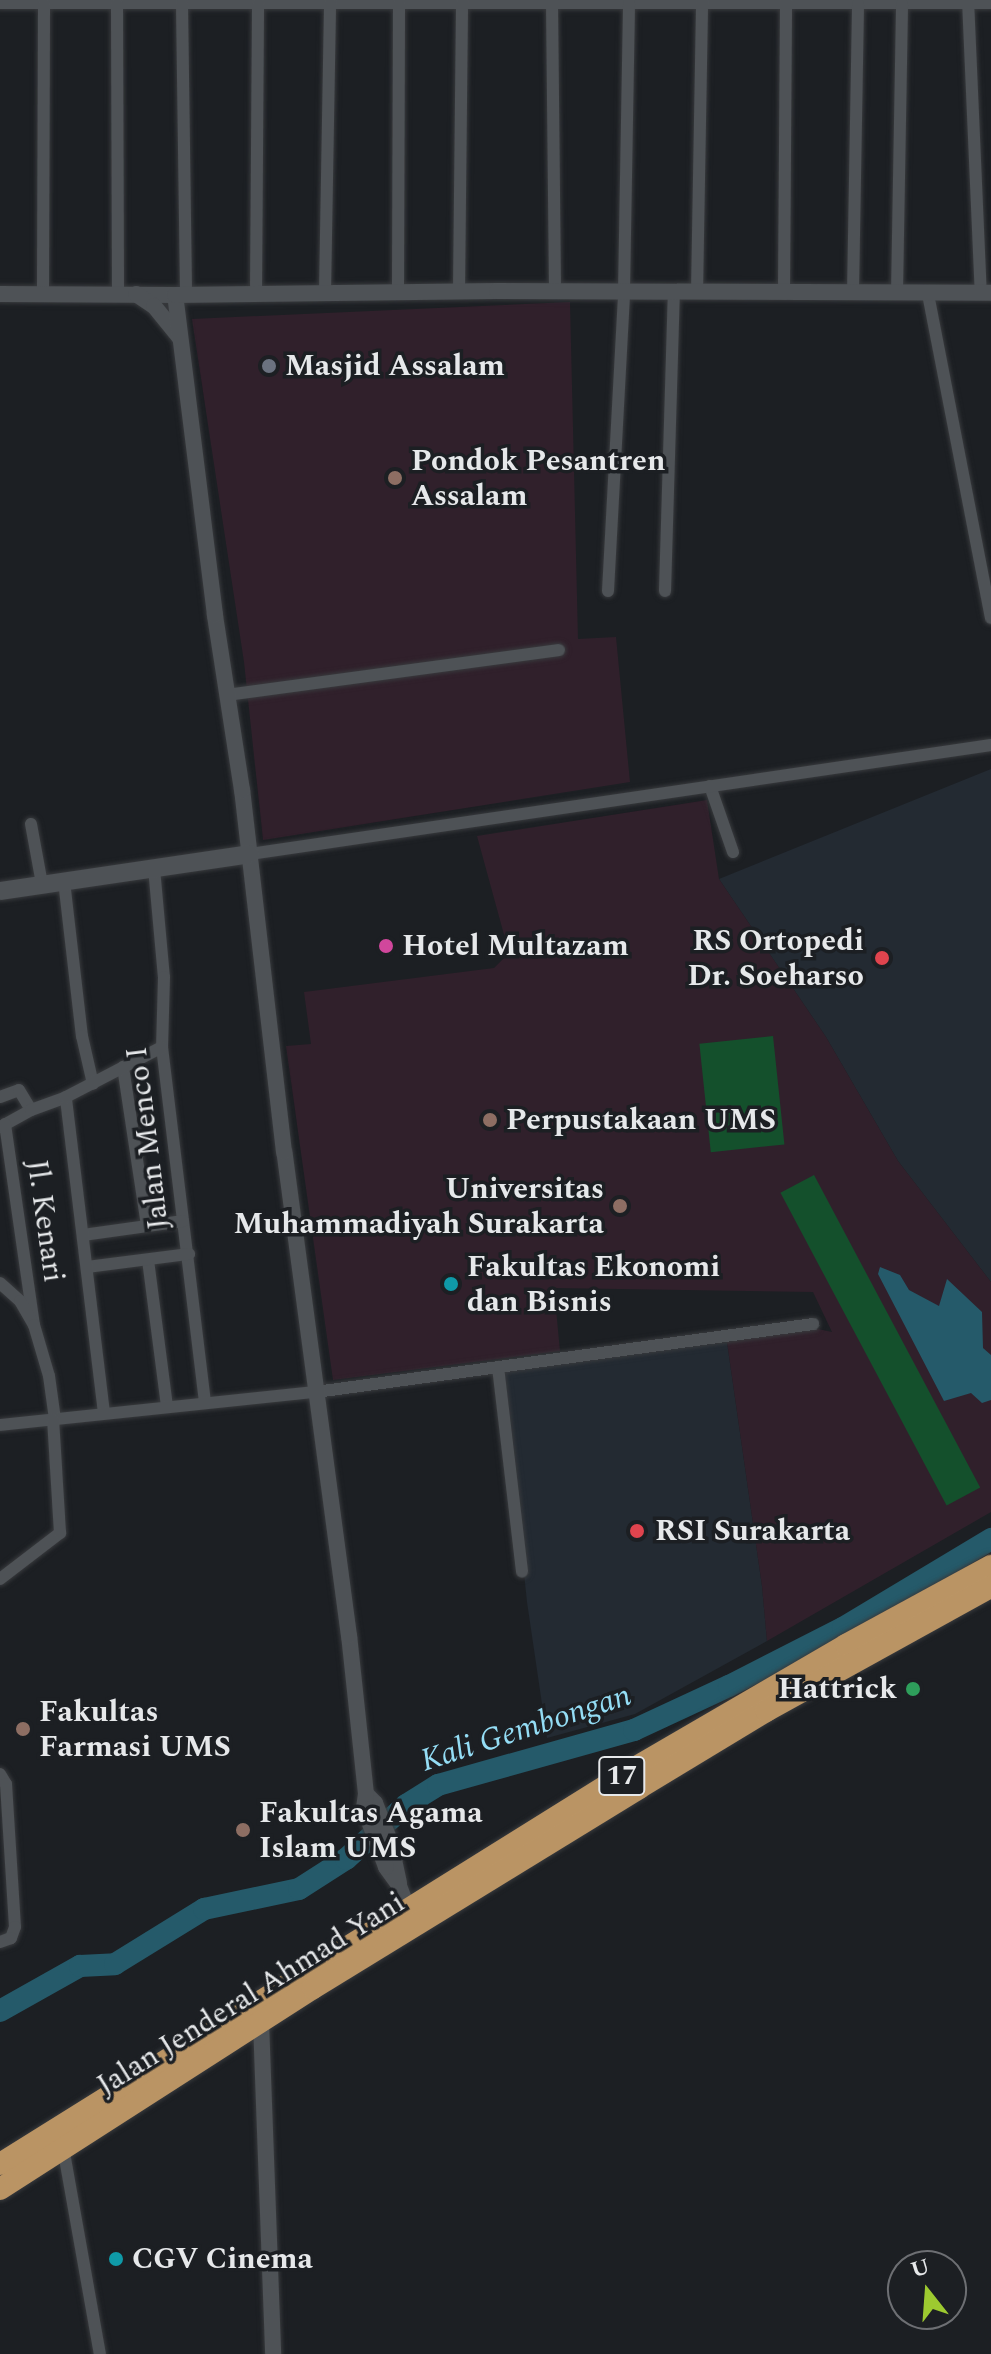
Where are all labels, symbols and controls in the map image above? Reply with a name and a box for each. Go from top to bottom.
place label: Masjid Assalam [285,348,505,384]
marker: Masjid Assalam [260,357,278,375]
place label: Pondok Pesantren Assalam [411,443,665,514]
marker: Pondok Pesantren Assalam [386,469,404,487]
place label: RS Ortopedi Dr. Soeharso [687,923,864,994]
place label: Hotel Multazam [402,928,629,964]
marker: Hotel Multazam [377,937,395,955]
marker: RS Ortopedi Dr. Soeharso [871,947,893,969]
street label: Jalan Menco I [119,1044,177,1232]
place label: Perpustakaan UMS [506,1102,776,1138]
marker: Perpustakaan UMS [481,1111,499,1129]
street label: Jl. Kenari [19,1157,71,1285]
place label: Universitas Muhammadiyah Surakarta [233,1171,604,1242]
marker: Universitas Muhammadiyah Surakarta [611,1197,629,1215]
place label: Fakultas Ekonomi dan Bisnis [467,1249,720,1320]
marker: Fakultas Ekonomi dan Bisnis [442,1275,460,1293]
place label: RSI Surakarta [655,1513,850,1549]
marker: RSI Surakarta [626,1520,648,1542]
place label: Hattrick [778,1671,897,1707]
water label: Kali Gembongan [416,1677,636,1781]
marker: Hattrick [904,1680,922,1698]
place label: Fakultas Farmasi UMS [39,1694,231,1764]
marker: Fakultas Farmasi UMS [14,1720,32,1738]
road number: 17 [598,1752,646,1800]
place label: Fakultas Agama Islam UMS [259,1795,483,1866]
marker: Fakultas Agama Islam UMS [234,1821,252,1839]
street label: Jalan Jenderal Ahmad Yani [90,1884,412,2104]
place label: CGV Cinema [132,2241,313,2277]
marker: CGV Cinema [107,2250,125,2268]
north arrow [887,2250,967,2330]
text: U [907,2250,934,2287]

